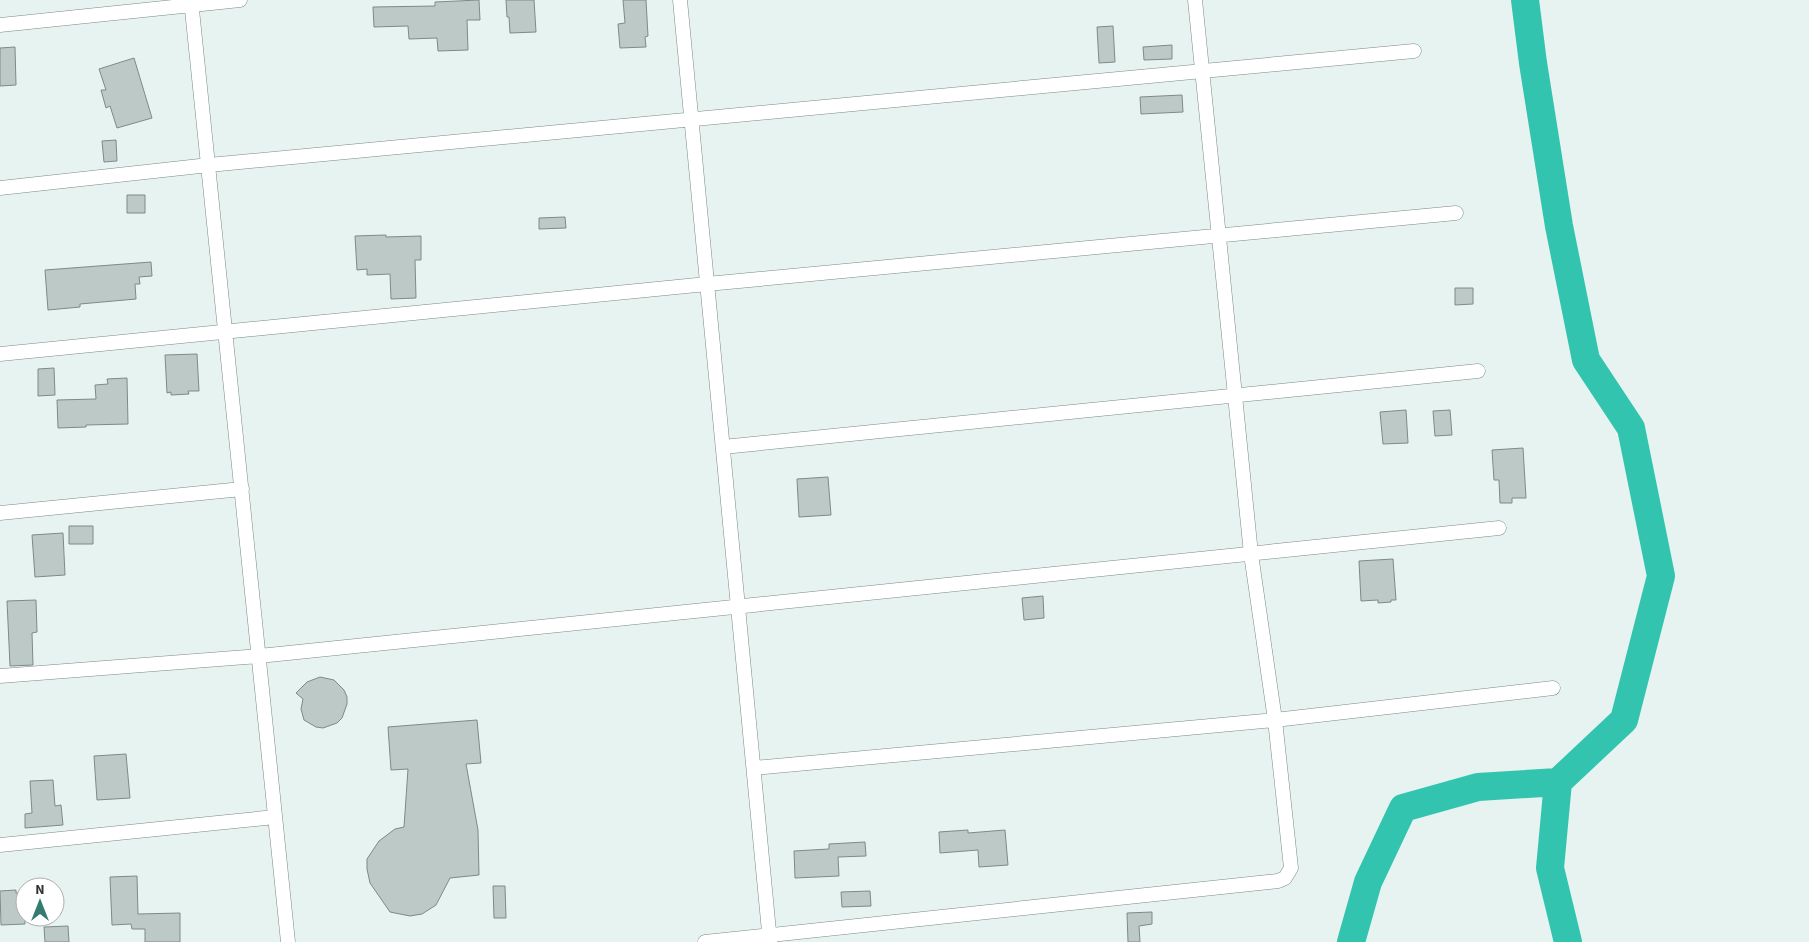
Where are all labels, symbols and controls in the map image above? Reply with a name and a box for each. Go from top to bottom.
north arrow [15,877,65,927]
text: N [35,880,45,900]

